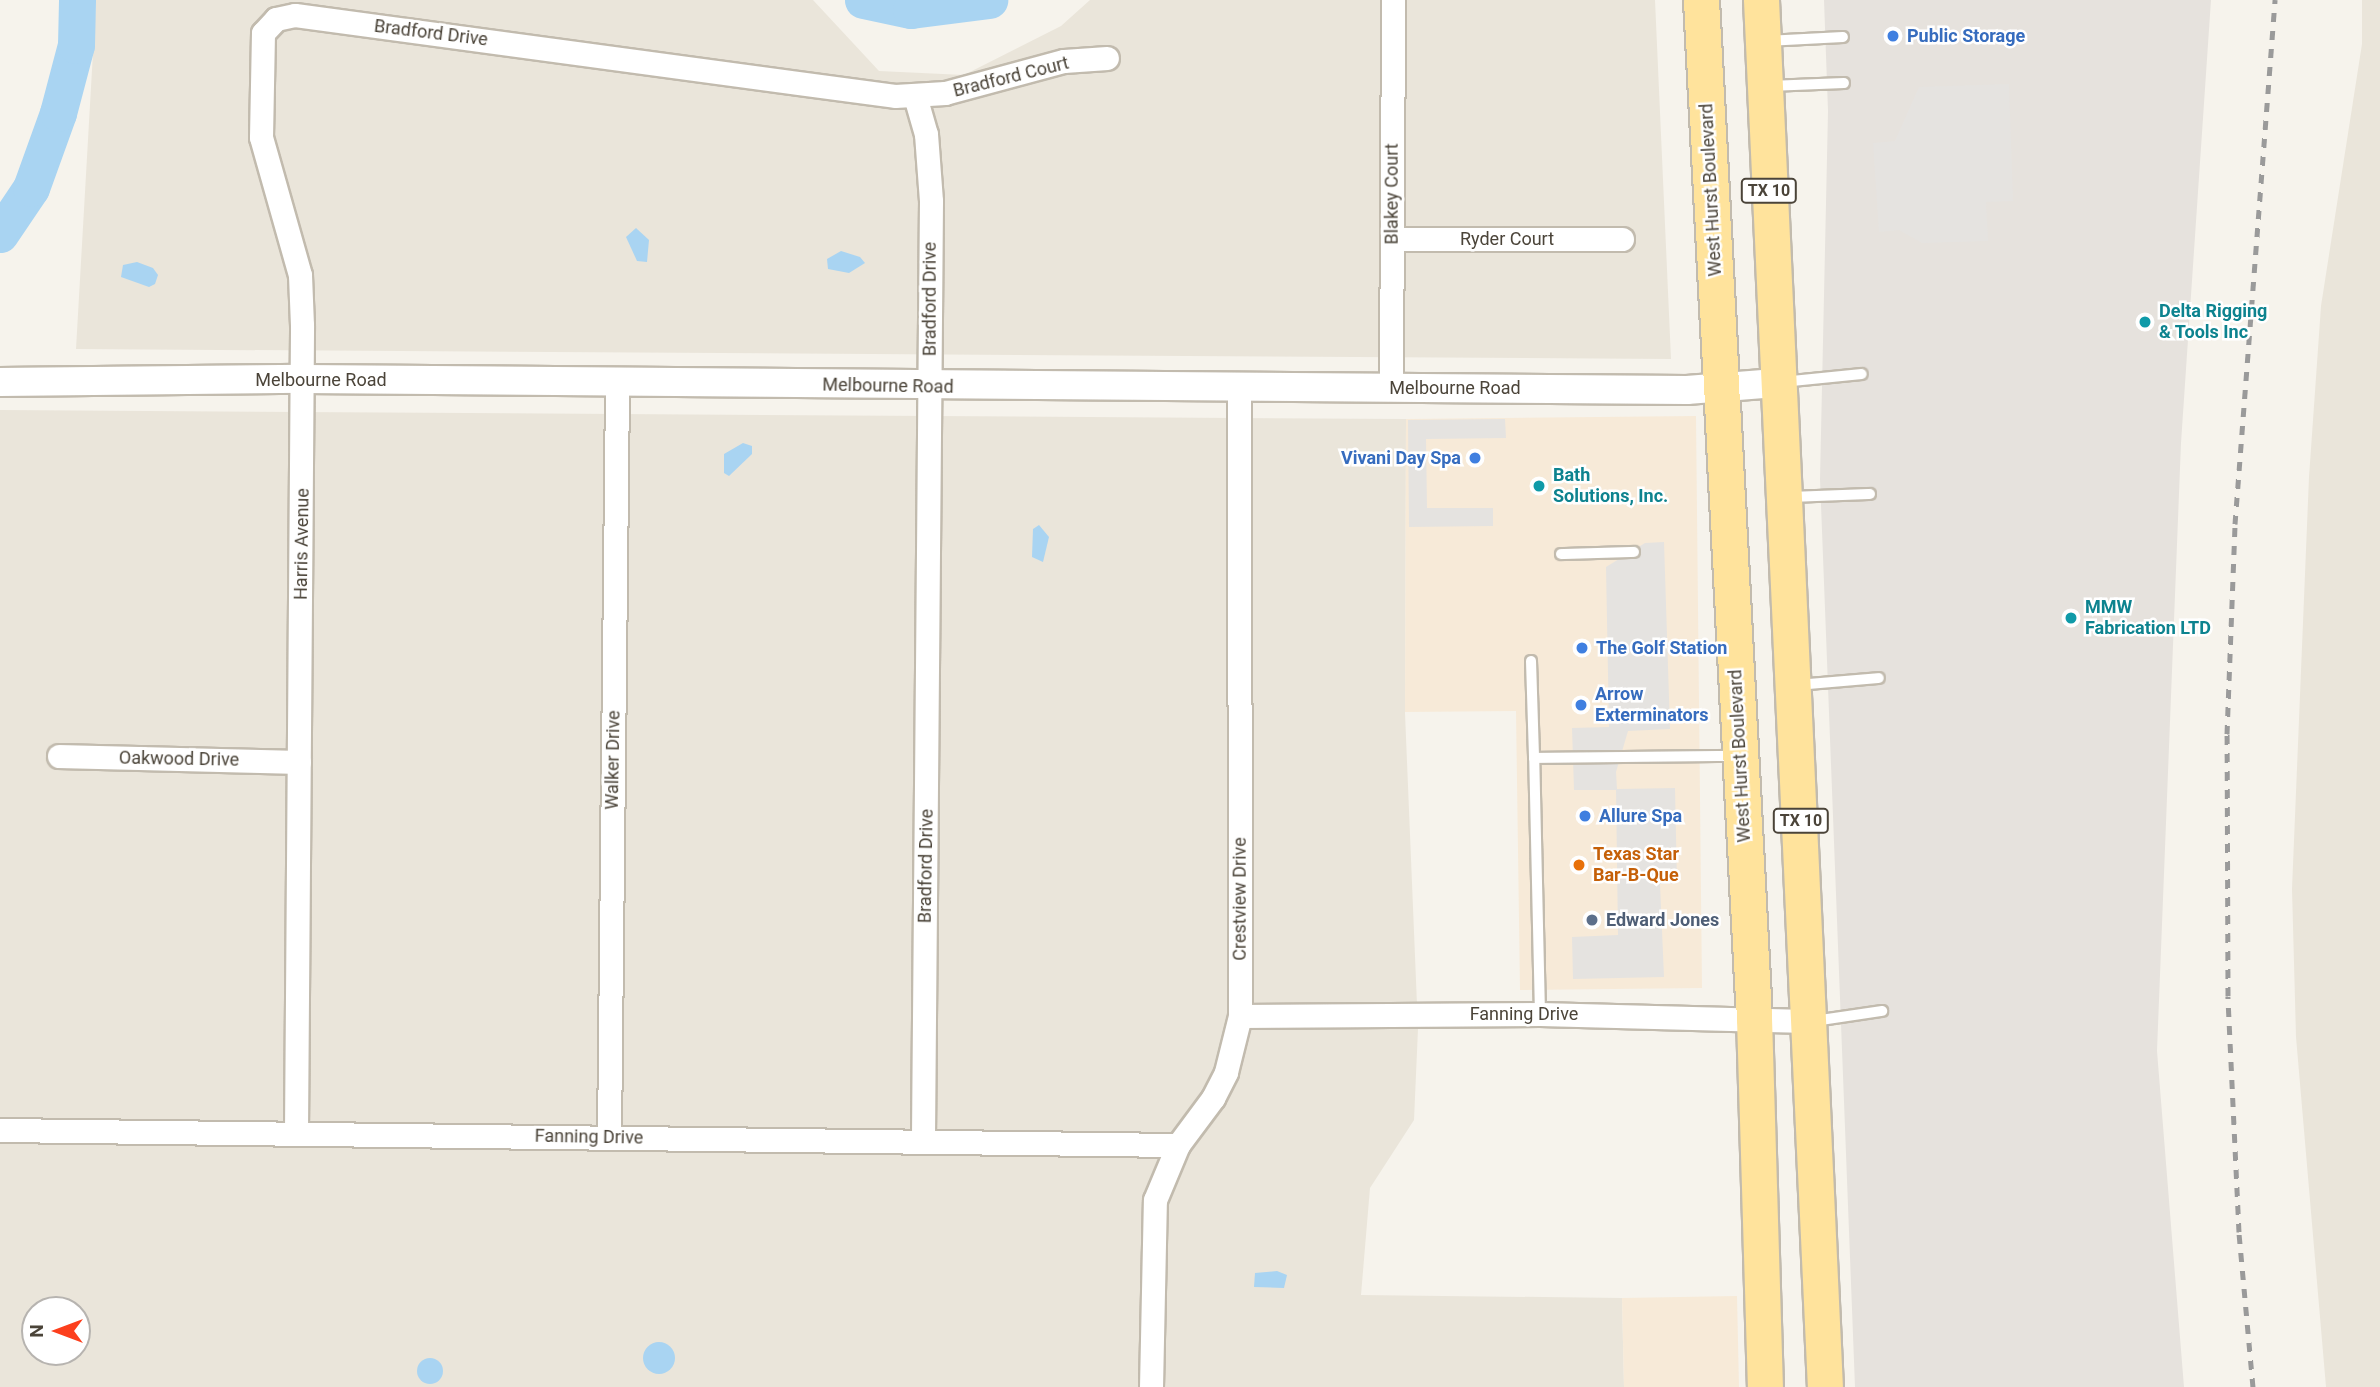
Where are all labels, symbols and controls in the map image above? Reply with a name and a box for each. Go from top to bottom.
street label: Bradford Drive [373,15,489,51]
place label: Public Storage [1907,25,2025,47]
marker: Public Storage [1885,28,1901,44]
street label: Bradford Court [951,52,1071,102]
street label: West Hurst Boulevard [1696,103,1726,277]
street label: Blakey Court [1381,143,1403,245]
road number: TX 10 [1739,178,1799,204]
street label: Ryder Court [1460,228,1554,250]
street label: Bradford Drive [919,242,941,356]
place label: Delta Rigging & Tools Inc [2159,301,2267,344]
marker: Delta Rigging & Tools Inc [2137,314,2153,330]
street label: Melbourne Road [255,369,387,391]
street label: Melbourne Road [822,374,954,398]
street label: Melbourne Road [1389,377,1521,399]
place label: Vivani Day Spa [1341,447,1461,469]
marker: Vivani Day Spa [1467,450,1483,466]
place label: Bath Solutions, Inc. [1553,465,1668,508]
marker: Bath Solutions, Inc. [1531,478,1547,494]
street label: Harris Avenue [290,488,314,600]
place label: MMW Fabrication LTD [2085,597,2211,640]
marker: MMW Fabrication LTD [2063,610,2079,626]
place label: The Golf Station [1596,637,1727,659]
marker: The Golf Station [1574,640,1590,656]
street label: West Hurst Boulevard [1725,669,1755,843]
place label: Arrow Exterminators [1595,684,1709,726]
marker: Arrow Exterminators [1573,697,1589,713]
street label: Walker Drive [601,710,625,810]
street label: Oakwood Drive [119,747,239,771]
place label: Allure Spa [1599,805,1682,827]
marker: Allure Spa [1577,808,1593,824]
road number: TX 10 [1771,808,1831,834]
street label: Bradford Drive [914,809,938,923]
street label: Crestview Drive [1229,837,1251,961]
place label: Texas Star Bar-B-Que [1593,844,1679,886]
marker: Texas Star Bar-B-Que [1571,857,1587,873]
place label: Edward Jones [1606,909,1719,931]
marker: Edward Jones [1584,912,1600,928]
street label: Fanning Drive [1470,1003,1578,1025]
street label: Fanning Drive [534,1125,644,1149]
north arrow [21,1296,91,1366]
text: N [25,1324,48,1338]

